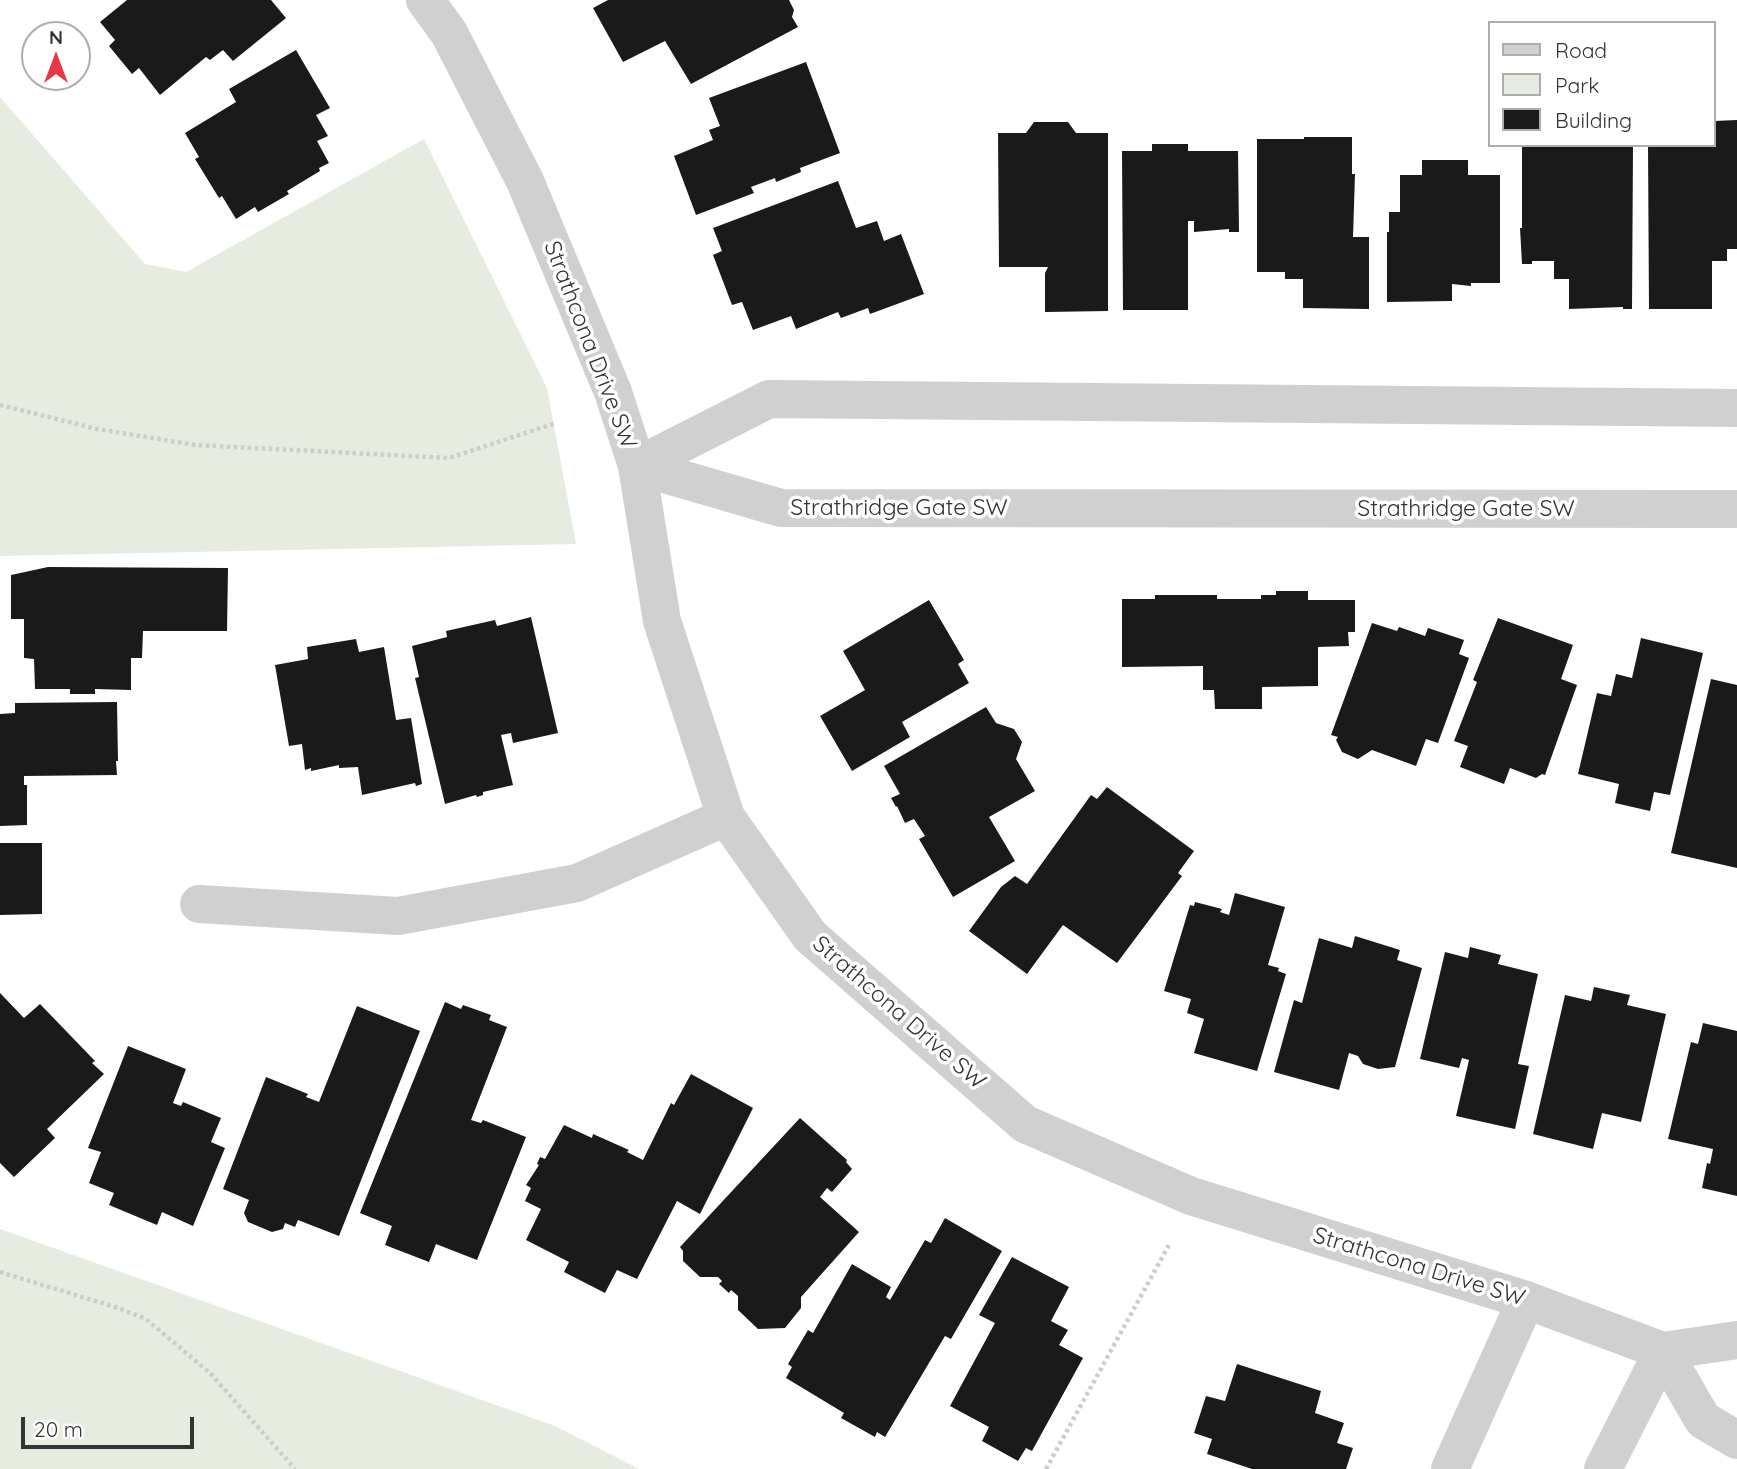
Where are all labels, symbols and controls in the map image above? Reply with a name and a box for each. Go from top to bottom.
north arrow [21,21,91,91]
legend [1488,21,1716,147]
text: N [49,25,63,49]
text: Road [1555,37,1607,63]
text: Park [1555,72,1599,98]
text: Building [1555,107,1632,133]
street label: Strathcona Drive SW [538,237,642,453]
street label: Strathridge Gate SW [790,494,1008,522]
street label: Strathridge Gate SW [1357,495,1575,523]
street label: Strathcona Drive SW [807,930,991,1096]
street label: Strathcona Drive SW [1310,1222,1528,1312]
scale bar [24,1402,198,1446]
text: 20 m [34,1416,83,1442]

